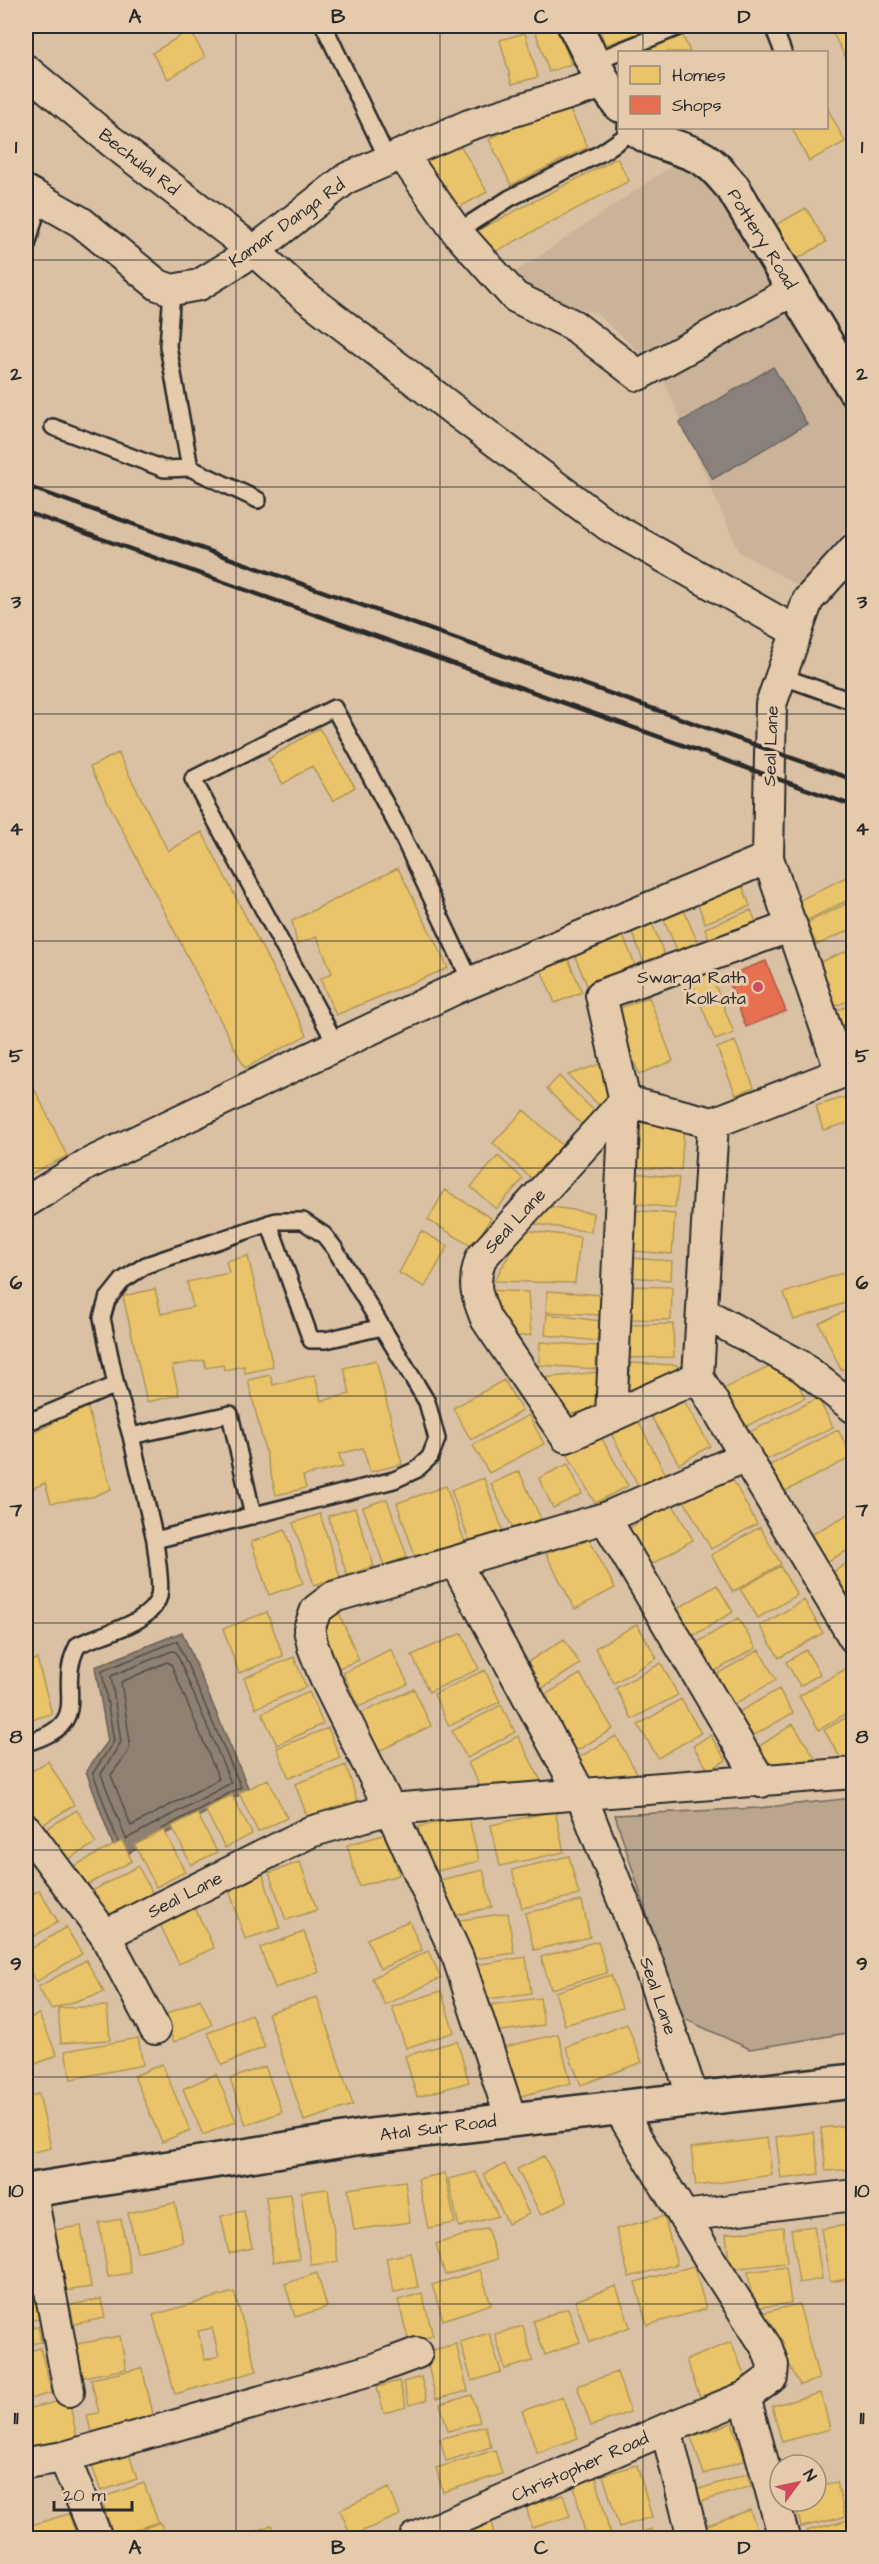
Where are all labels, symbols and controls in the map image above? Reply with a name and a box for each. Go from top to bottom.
text: A [129,3,142,31]
text: B [331,3,346,31]
text: C [534,3,549,31]
text: D [738,3,751,31]
legend [618,51,828,129]
text: Homes [672,63,726,88]
text: Shops [672,93,722,118]
street label: Bechulal Rd [93,123,185,201]
text: 1 [15,133,18,161]
text: 1 [861,133,864,161]
street label: Kamar Danga Rd [224,172,351,274]
street label: Pottery Road [720,184,803,295]
text: 2 [9,360,22,388]
text: 2 [855,360,868,388]
text: 3 [10,588,22,616]
text: 3 [856,588,868,616]
street label: Seal Lane [757,705,785,787]
text: 4 [9,815,23,843]
text: 4 [855,815,869,843]
place label: Swarga Rath Kolkata [637,965,746,1011]
marker: Swarga Rath Kolkata [751,980,765,994]
text: 5 [9,1042,24,1070]
text: 5 [855,1042,870,1070]
street label: Seal Lane [478,1183,552,1259]
text: 6 [10,1269,23,1297]
text: 6 [856,1269,869,1297]
text: 7 [9,1496,23,1524]
text: 7 [855,1496,869,1524]
text: 8 [10,1723,23,1751]
text: 8 [856,1723,869,1751]
street label: Seal Lane [143,1865,227,1924]
text: 9 [10,1950,22,1978]
text: 9 [856,1950,868,1978]
street label: Seal Lane [633,1954,683,2039]
street label: Atal Sur Road [378,2108,498,2148]
text: 10 [8,2177,24,2205]
text: 10 [854,2177,870,2205]
text: 11 [13,2404,19,2432]
text: 11 [859,2404,865,2432]
street label: Christopher Road [507,2426,653,2508]
north arrow [768,2453,828,2513]
text: N [798,2465,822,2486]
scale bar [54,2474,132,2512]
text: 20 m [63,2483,106,2508]
text: A [129,2534,142,2562]
text: B [331,2534,346,2562]
text: C [534,2534,549,2562]
text: D [738,2534,751,2562]

